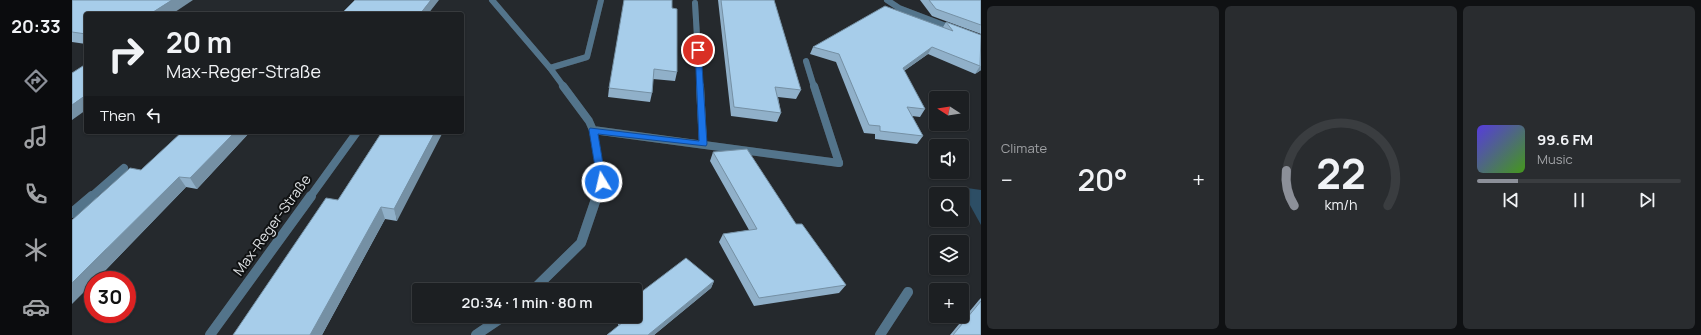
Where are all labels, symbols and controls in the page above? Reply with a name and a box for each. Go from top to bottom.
text: 20:33 [11,14,61,38]
text: 20 m [166,23,232,61]
icon: right [100,28,152,80]
pin [681,33,715,67]
icon: arrive [687,39,709,61]
text: Max-Reger-Straße [166,59,321,83]
icon: directions [22,67,50,95]
north arrow [929,91,969,131]
map controls [929,91,969,323]
icon: left [143,104,165,126]
text: Then [100,105,135,126]
icon: music [22,123,50,151]
text: 99.6 FM [1537,129,1593,150]
button: sound [929,139,969,179]
text: Climate [1001,139,1047,157]
text: 22 [1316,144,1366,200]
text: Music [1537,150,1573,168]
text: 20° [1077,159,1128,200]
position arrow [581,161,623,203]
text: − [1001,165,1013,195]
text: + [1192,165,1205,195]
street label: Max-Reger-Straße [228,170,315,279]
icon: phone [22,180,50,208]
button: search [929,187,969,227]
icon: previous [1500,189,1522,211]
icon: pause [1568,189,1590,211]
icon: next [1636,189,1658,211]
text: km/h [1324,194,1358,213]
button: layers [929,235,969,275]
icon: climate [22,236,50,264]
speed limit sign: 30 [84,271,136,323]
button: + [929,283,969,323]
text: 20:34 · 1 min · 80 m [461,292,593,313]
icon: car [22,293,50,321]

